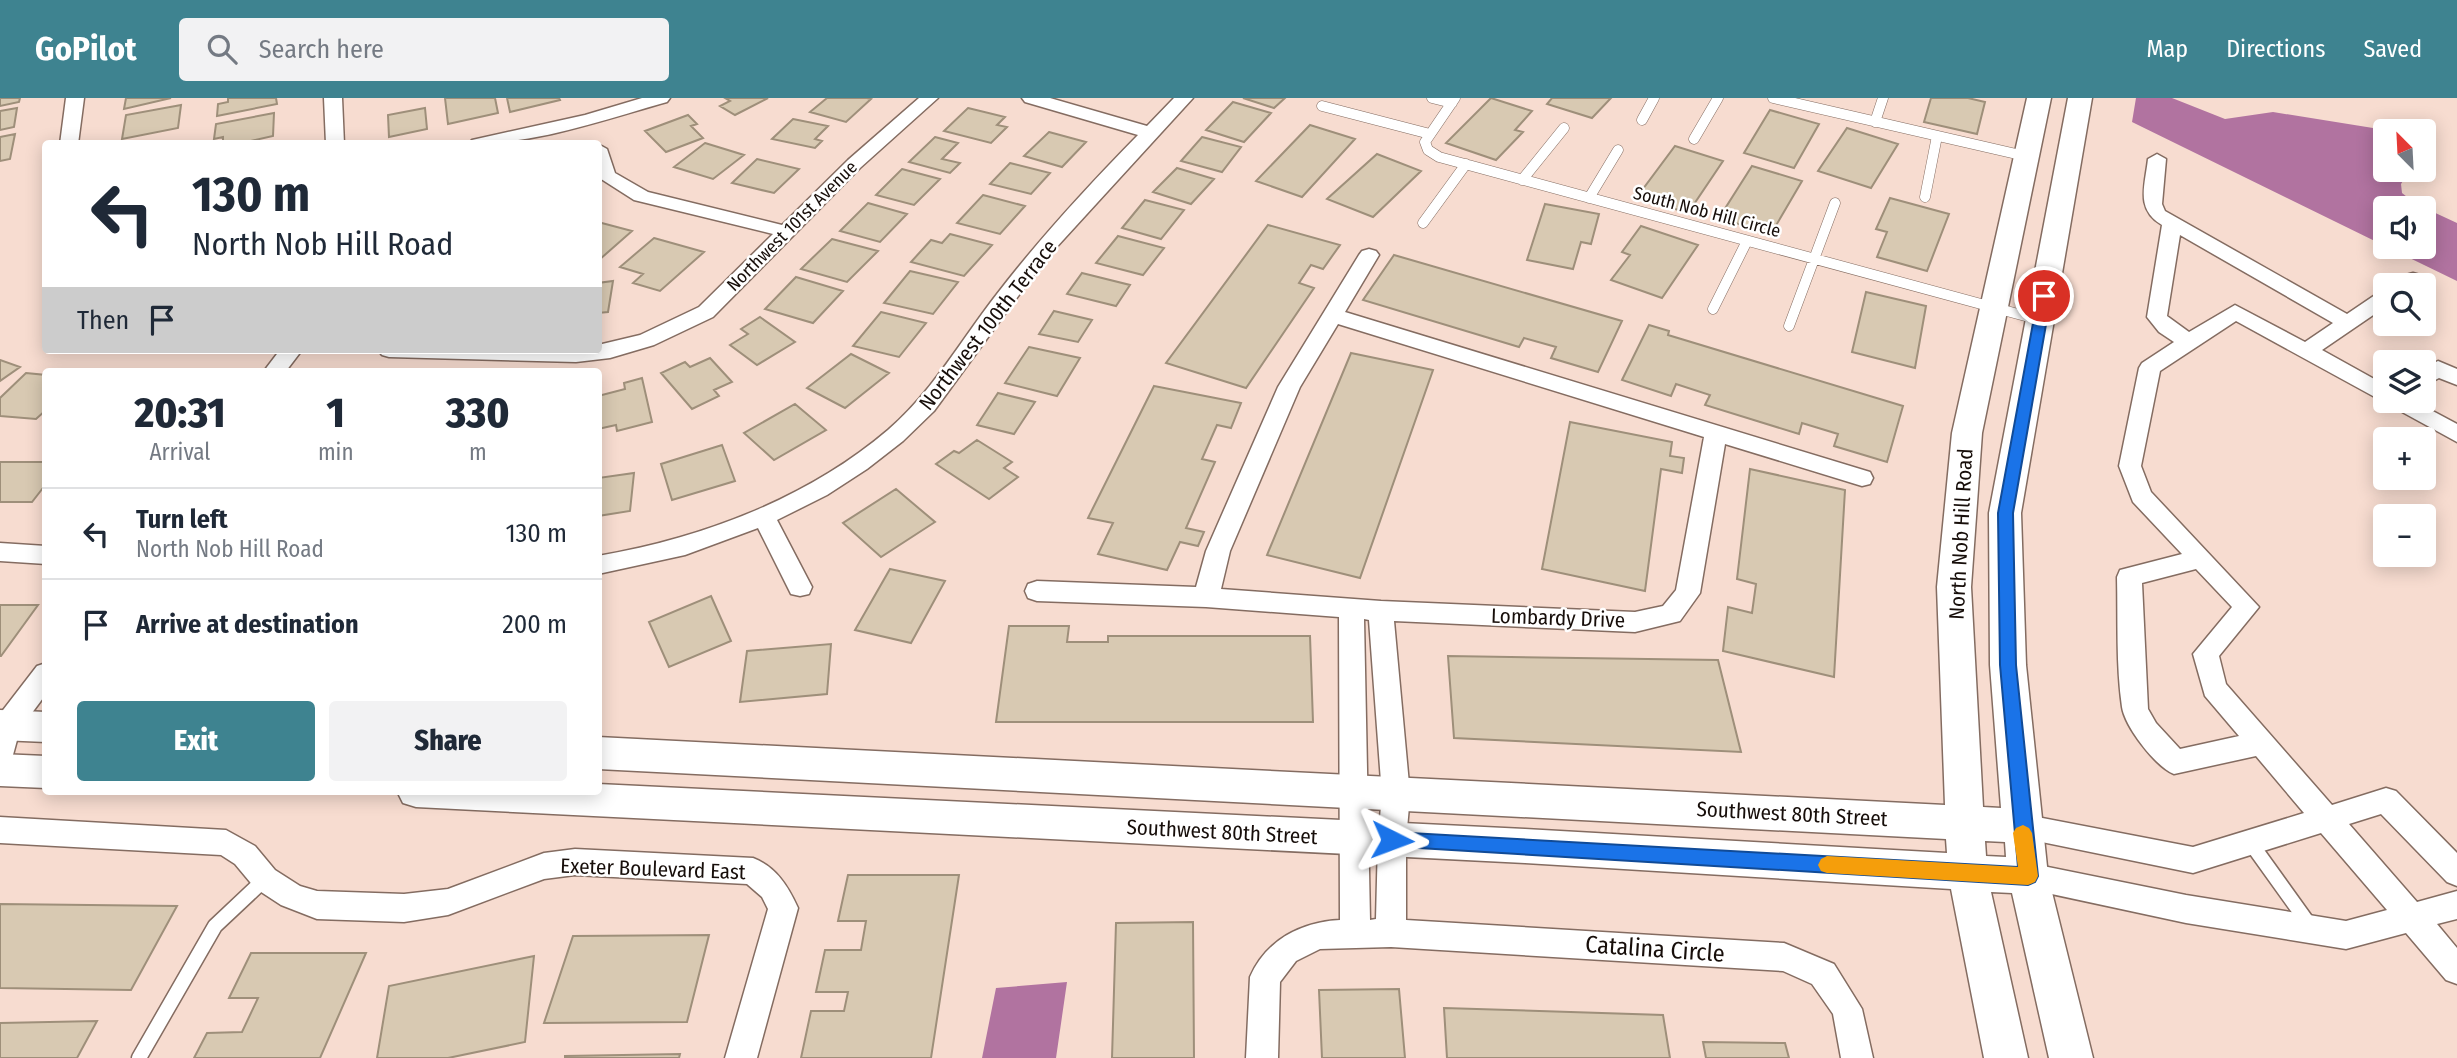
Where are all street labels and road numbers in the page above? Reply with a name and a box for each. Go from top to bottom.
street label: Northwest 101st Avenue [722,156,862,296]
street label: South Nob Hill Circle [1631,182,1783,242]
street label: Northwest 100th Terrace [913,235,1063,415]
street label: North Nob Hill Road [1944,448,1978,620]
street label: Lombardy Drive [1491,603,1625,633]
street label: Southwest 80th Street [1696,796,1888,832]
street label: Southwest 80th Street [1126,814,1318,850]
street label: Exeter Boulevard East [560,853,746,885]
street label: Catalina Circle [1584,930,1726,968]

